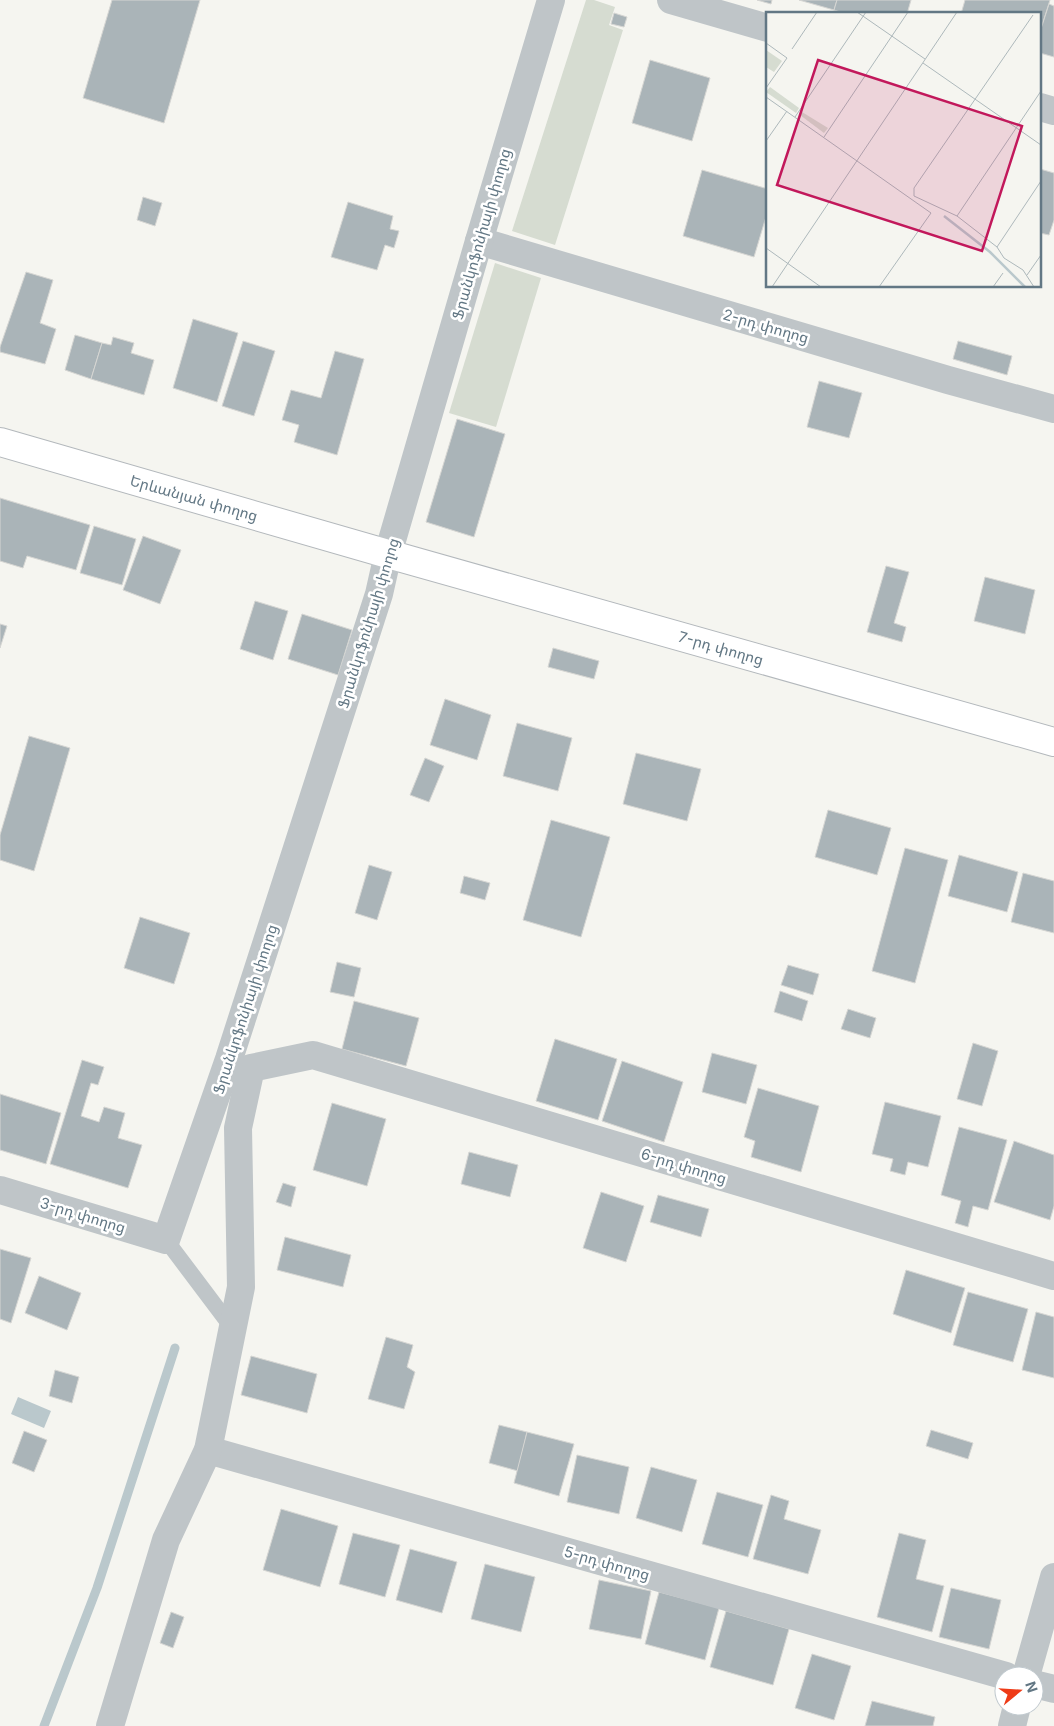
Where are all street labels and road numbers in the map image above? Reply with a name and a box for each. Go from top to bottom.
street label: Ֆրանկոֆոնիայի փողոց [447,146,515,322]
street label: 2-րդ փողոց [721,305,811,347]
street label: Երևանյան փողոց [128,471,260,525]
street label: Ֆրանկոֆոնիայի փողոց [333,536,403,710]
street label: 7-րդ փողոց [676,627,766,669]
street label: Ֆրանկոֆոնիայի փողոց [209,922,281,1096]
street label: 6-րդ փողոց [639,1144,729,1188]
street label: 3-րդ փողոց [38,1193,128,1237]
street label: 5-րդ փողոց [562,1542,652,1584]

